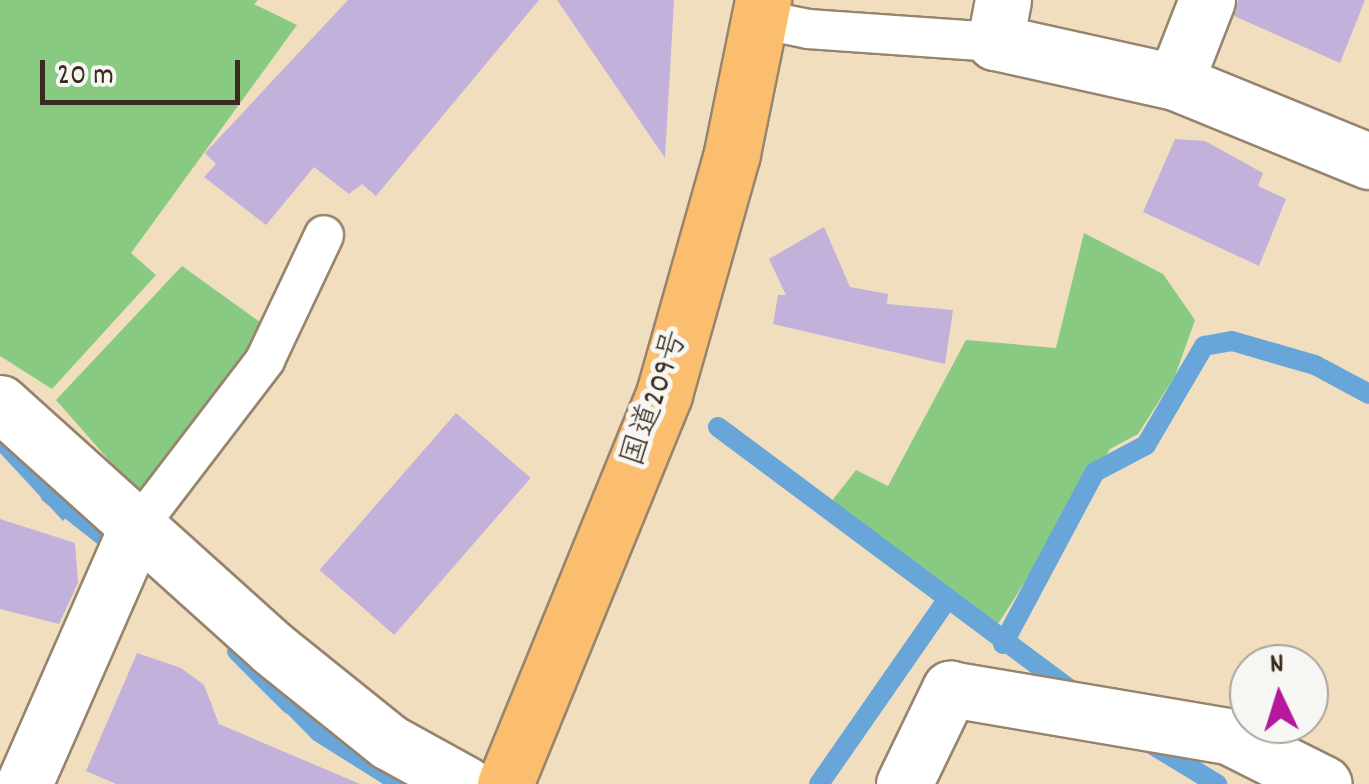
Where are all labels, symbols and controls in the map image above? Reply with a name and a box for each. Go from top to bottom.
scale bar [45,40,245,102]
text: 20 m [57,56,114,99]
street label: 国道209号 [616,326,698,472]
north arrow [1229,644,1329,744]
text: N [1269,646,1285,687]

